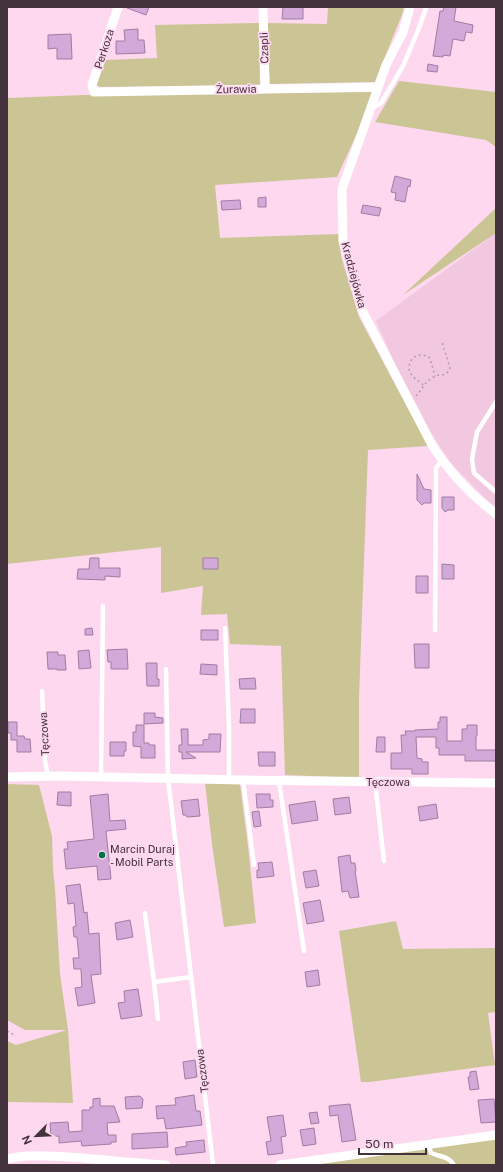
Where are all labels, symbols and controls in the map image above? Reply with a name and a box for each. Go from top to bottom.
street label: Perkoza [92,28,116,70]
street label: Czapli [257,32,271,64]
street label: Żurawia [215,82,257,95]
street label: Kradziejówka [339,240,369,310]
street label: Tęczowa [37,712,51,756]
street label: Tęczowa [366,776,410,788]
place label: Marcin Duraj - Mobil Parts [110,843,175,868]
marker: Marcin Duraj - Mobil Parts [97,850,107,860]
street label: Tęczowa [193,1049,211,1093]
north arrow [16,1116,56,1156]
scale bar [359,1130,426,1156]
text: N [20,1134,34,1146]
text: 50 m [365,1137,393,1151]

